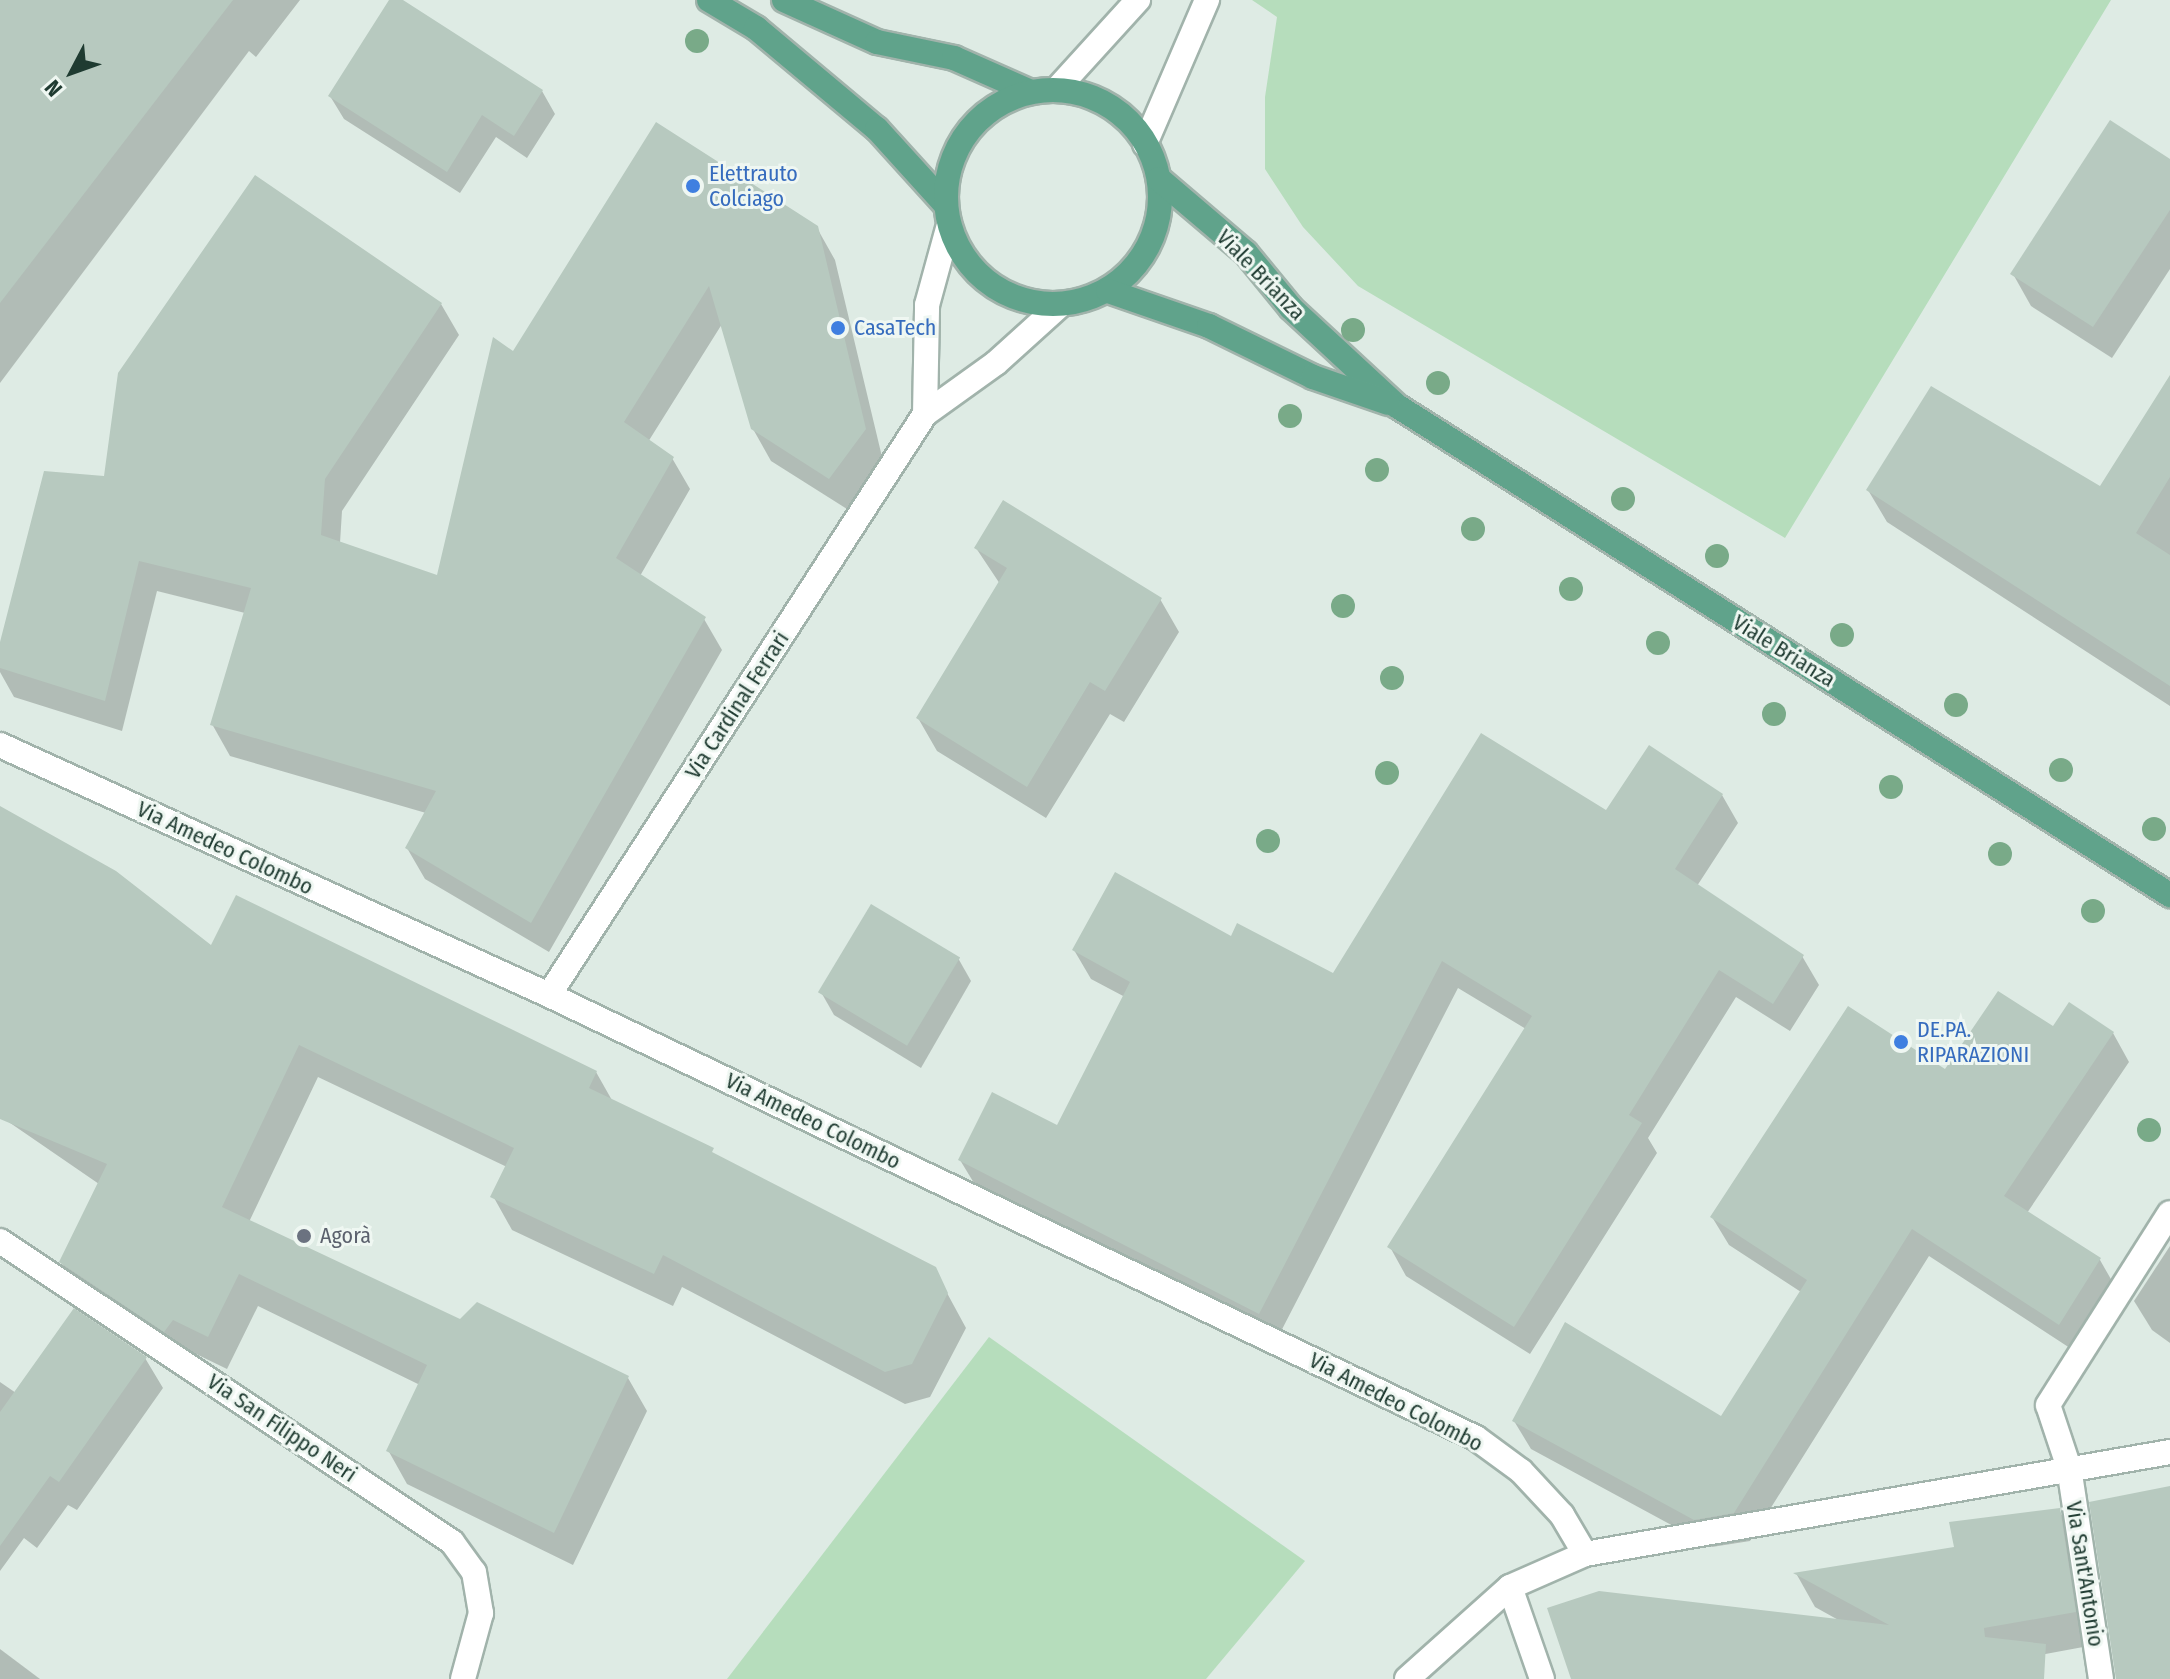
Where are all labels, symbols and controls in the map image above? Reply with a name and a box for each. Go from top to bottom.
north arrow [32,32,112,112]
text: N [39,74,68,102]
place label: Elettrauto Colciago [709,160,798,212]
marker: Elettrauto Colciago [684,177,702,195]
street label: Viale Brianza [1211,224,1311,326]
place label: CasaTech [854,315,936,341]
marker: CasaTech [829,319,847,337]
street label: Viale Brianza [1728,609,1840,693]
street label: Via Cardinal Ferrari [680,626,794,784]
street label: Via Amedeo Colombo [133,796,317,900]
place label: DE.PA. RIPARAZIONI [1917,1016,2029,1068]
marker: DE.PA. RIPARAZIONI [1892,1033,1910,1051]
street label: Via Amedeo Colombo [721,1067,905,1175]
place label: Agorà [320,1223,371,1249]
marker: Agorà [295,1227,313,1245]
street label: Via Amedeo Colombo [1305,1347,1487,1457]
street label: Via San Filippo Neri [202,1368,362,1488]
street label: Via Sant'Antonio [2060,1499,2110,1649]

